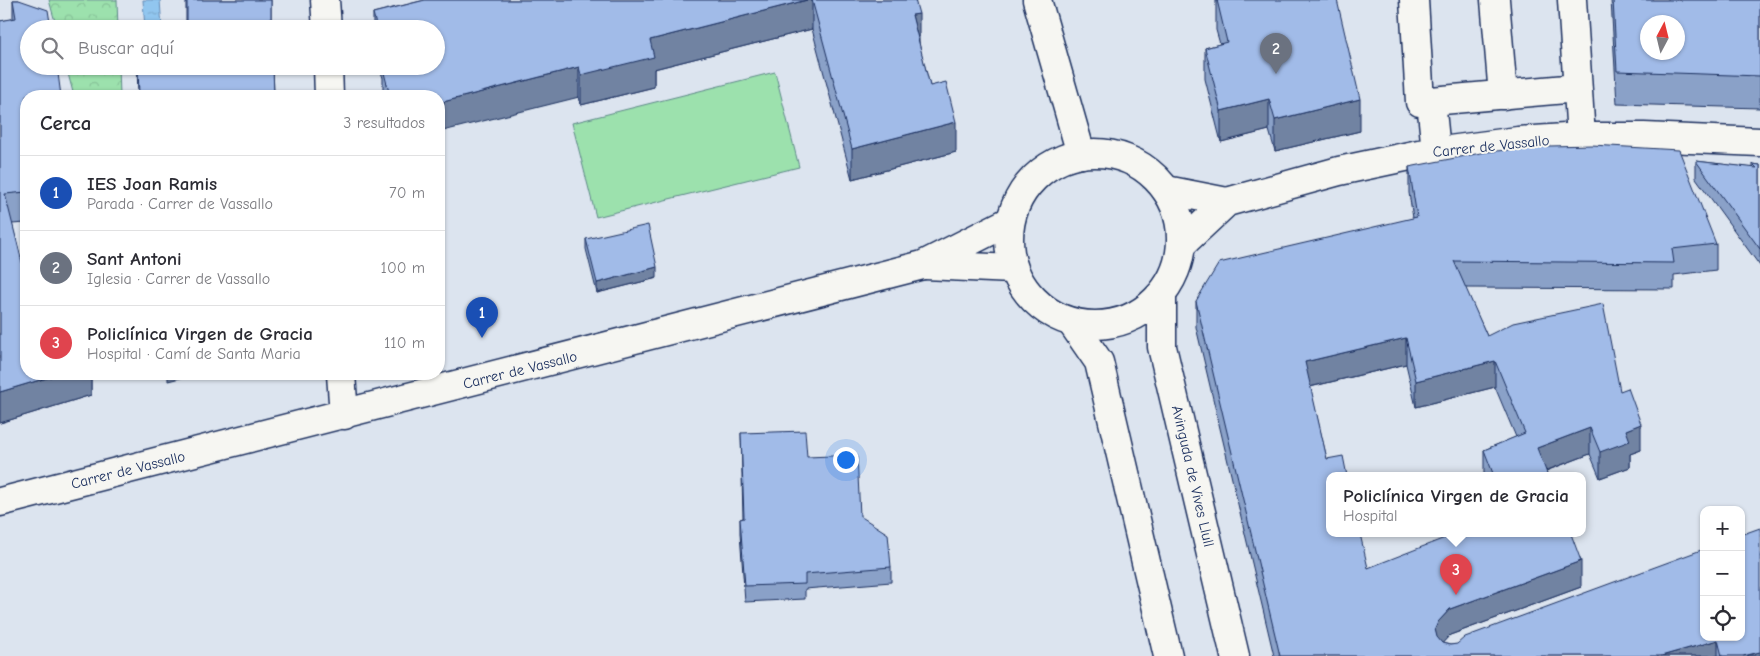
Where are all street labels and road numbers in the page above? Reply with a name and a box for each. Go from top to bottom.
street label: Carrer de Vassallo [1432,131,1550,161]
street label: Carrer de Vassallo [461,347,579,393]
street label: Avinguda de Vives Llull [1168,403,1218,549]
street label: Carrer de Vassallo [69,447,187,493]

